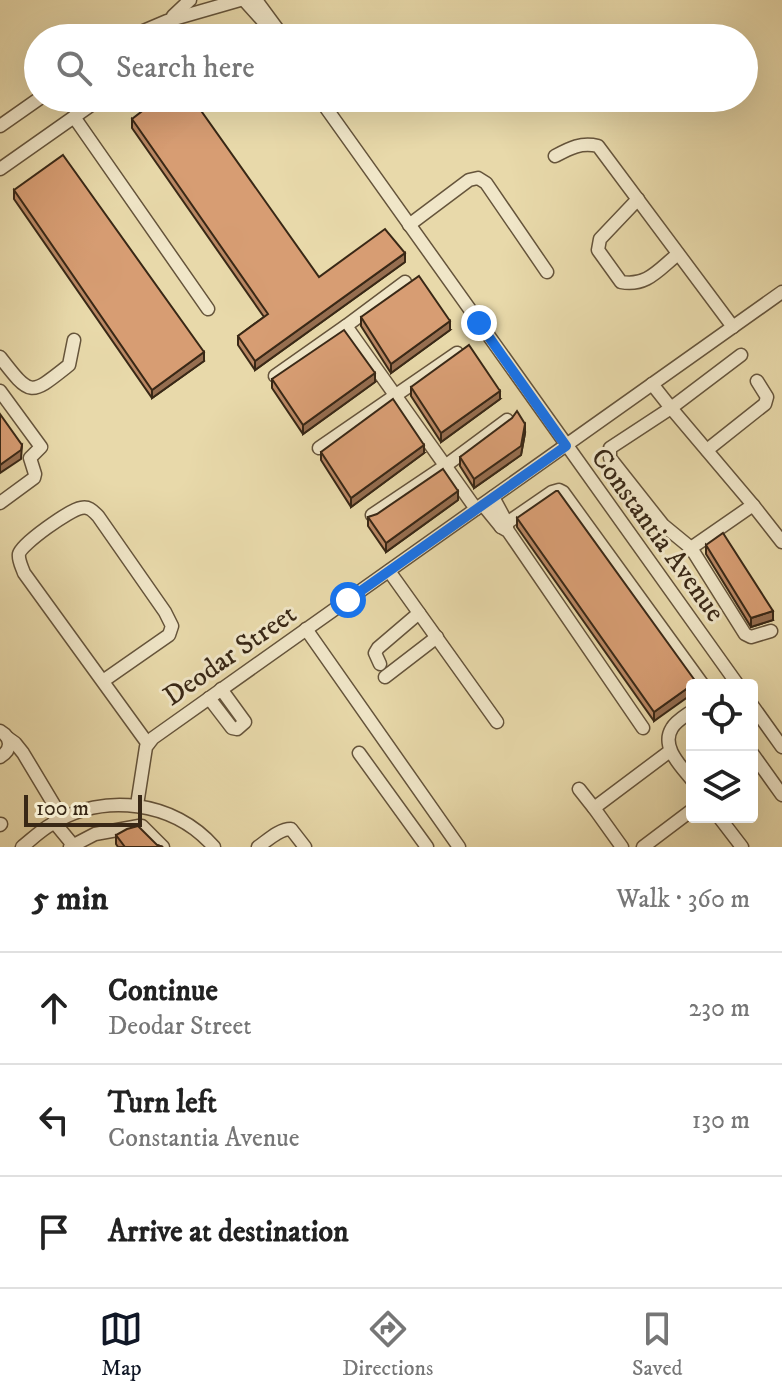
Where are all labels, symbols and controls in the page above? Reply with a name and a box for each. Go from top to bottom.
search box [24,24,758,112]
icon: search [52,46,96,90]
text: Search here [116,50,255,87]
route end [461,305,497,341]
street label: Constantia Avenue [583,441,733,629]
route start [330,582,366,618]
street label: Deodar Street [157,597,303,714]
map controls [686,679,758,823]
button: locate [686,679,758,751]
button: layers [686,751,758,823]
scale bar [24,791,142,827]
text: 100 m [36,795,89,822]
text: 5 min [32,878,108,920]
text: Walk · 360 m [616,883,750,916]
text: Continue [108,973,218,1010]
icon: ahead [32,986,76,1030]
text: 230 m [688,992,750,1025]
text: Deodar Street [108,1010,252,1043]
text: Turn left [108,1085,217,1122]
icon: left [32,1098,76,1142]
text: 130 m [692,1104,750,1137]
text: Constantia Avenue [108,1122,300,1155]
icon: arrive [32,1210,76,1254]
text: Arrive at destination [108,1214,349,1251]
tab: Map [99,1307,143,1382]
tab: Directions [342,1307,433,1382]
tab: Saved [632,1307,683,1382]

